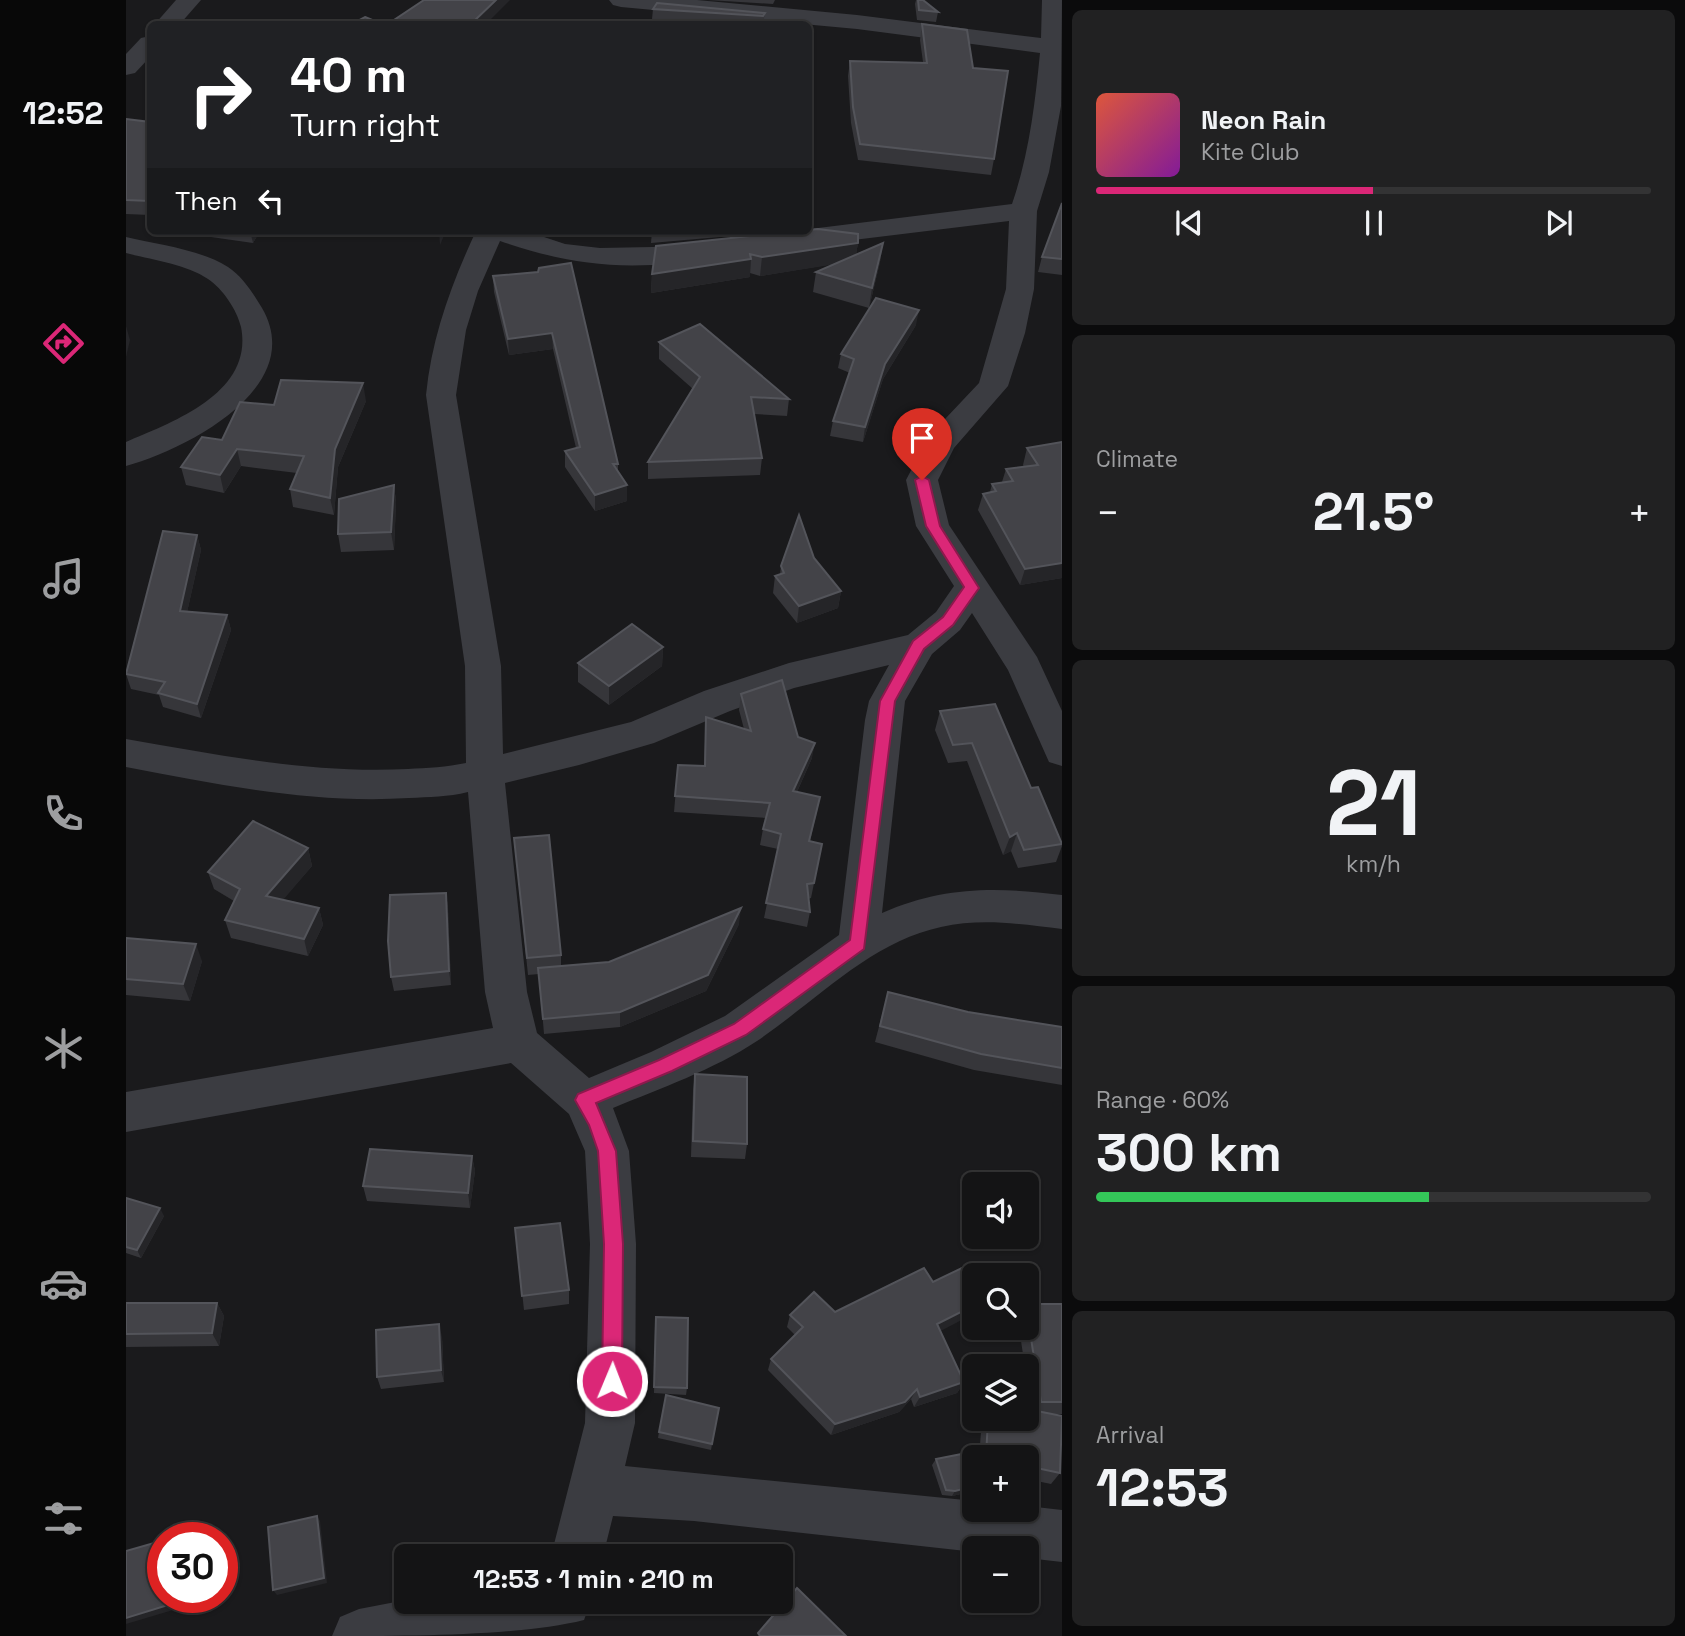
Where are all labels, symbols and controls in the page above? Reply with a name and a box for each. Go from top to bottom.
text: 40 m [290,44,407,106]
icon: right [175,49,266,140]
text: 12:52 [23,93,103,133]
text: Neon Rain [1201,103,1326,137]
text: Turn right [290,105,440,145]
text: Kite Club [1201,137,1300,167]
icon: left [252,182,290,220]
text: Then [175,184,238,218]
icon: previous [1170,204,1208,242]
icon: pause [1355,204,1393,242]
icon: next [1540,204,1578,242]
icon: directions [39,319,88,368]
pin [892,408,952,480]
icon: arrive [903,419,941,457]
text: Climate [1096,444,1178,474]
text: 21.5° [1313,479,1434,545]
text: − [1096,489,1120,537]
text: + [1627,489,1651,537]
icon: music [39,554,88,603]
text: 21 [1326,745,1421,862]
icon: phone [39,789,88,838]
text: km/h [1346,849,1401,879]
icon: climate [39,1024,88,1073]
text: Range · 60% [1096,1085,1229,1115]
text: 300 km [1096,1120,1282,1186]
map controls [962,1172,1039,1613]
button: sound [962,1172,1039,1249]
icon: car [39,1259,88,1308]
button: search [962,1263,1039,1340]
position arrow [575,1344,649,1418]
button: layers [962,1354,1039,1431]
text: Arrival [1096,1420,1164,1450]
button: + [962,1445,1039,1522]
text: 12:53 [1096,1455,1229,1521]
icon: filters [39,1494,88,1543]
speed limit sign: 30 [147,1522,238,1613]
button: − [962,1536,1039,1613]
text: 12:53 · 1 min · 210 m [473,1562,714,1596]

